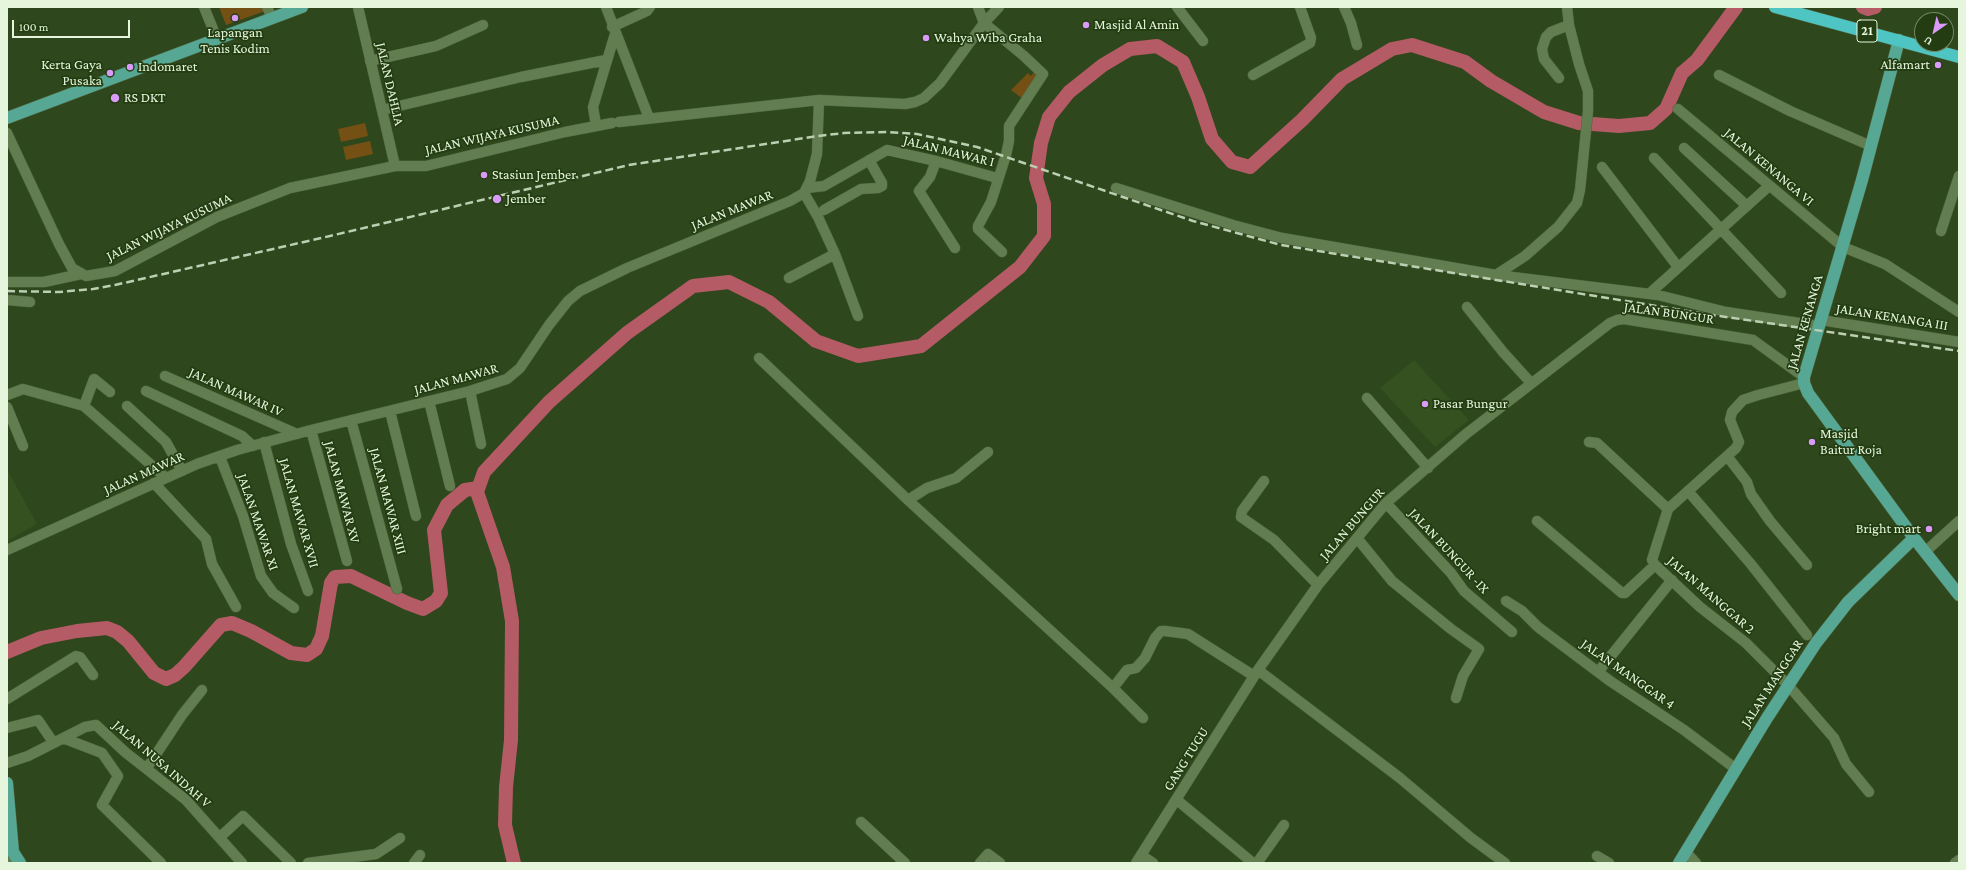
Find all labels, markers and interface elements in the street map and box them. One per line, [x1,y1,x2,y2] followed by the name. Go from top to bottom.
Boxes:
[14,12,132,38] scale bar
[1914,12,1954,52] north arrow
[230,13,240,23] marker: Lapangan Tenis Kodim
[1094,17,1179,33] place label: Masjid Al Amin
[19,20,48,34] text: 100 m
[1081,20,1091,30] marker: Masjid Al Amin
[1857,20,1877,42] road number: 21
[200,25,270,58] place label: Lapangan Tenis Kodim
[934,30,1042,46] place label: Wahya Wiba Graha
[921,33,931,43] marker: Wahya Wiba Graha
[1921,34,1934,48] text: U
[372,41,408,127] street label: JALAN DAHLIA
[41,57,102,90] place label: Kerta Gaya Pusaka
[1880,57,1930,73] place label: Alfamart
[138,59,197,75] place label: Indomaret
[1933,60,1943,70] marker: Alfamart
[125,62,135,72] marker: Indomaret
[105,68,115,78] marker: Kerta Gaya Pusaka
[124,90,166,106] place label: RS DKT
[109,92,121,104] marker: RS DKT
[423,111,561,159] street label: JALAN WIJAYA KUSUMA
[1720,124,1818,210] street label: JALAN KENANGA VI
[902,132,996,170] street label: JALAN MAWAR I
[492,167,576,183] place label: Stasiun Jember
[479,170,489,180] marker: Stasiun Jember
[689,186,775,234] street label: JALAN MAWAR
[104,189,234,265] street label: JALAN WIJAYA KUSUMA
[506,191,546,207] place label: Jember
[491,193,503,205] marker: Jember
[1783,273,1827,371] street label: JALAN KENANGA
[1623,298,1715,328] street label: JALAN BUNGUR
[1835,300,1949,334] street label: JALAN KENANGA III
[412,360,500,398] street label: JALAN MAWAR
[186,364,286,420] street label: JALAN MAWAR IV
[1433,396,1508,412] place label: Pasar Bungur
[1420,399,1430,409] marker: Pasar Bungur
[1820,426,1882,458] place label: Masjid Baitur Roja
[1807,437,1817,447] marker: Masjid Baitur Roja
[320,439,364,545] street label: JALAN MAWAR XV
[366,446,410,556] street label: JALAN MAWAR XIII
[101,448,187,498] street label: JALAN MAWAR
[275,456,323,570] street label: JALAN MAWAR XVII
[234,471,282,573] street label: JALAN MAWAR XI
[1316,484,1388,564] street label: JALAN BUNGUR
[1405,505,1493,597] street label: JALAN BUNGUR -IX
[1856,521,1921,537] place label: Bright mart
[1924,524,1934,534] marker: Bright mart
[1664,552,1758,638] street label: JALAN MANGGAR 2
[1578,635,1678,713] street label: JALAN MANGGAR 4
[1737,636,1807,730] street label: JALAN MANGGAR
[109,717,215,811] street label: JALAN NUSA INDAH V
[1160,724,1212,794] street label: GANG TUGU

